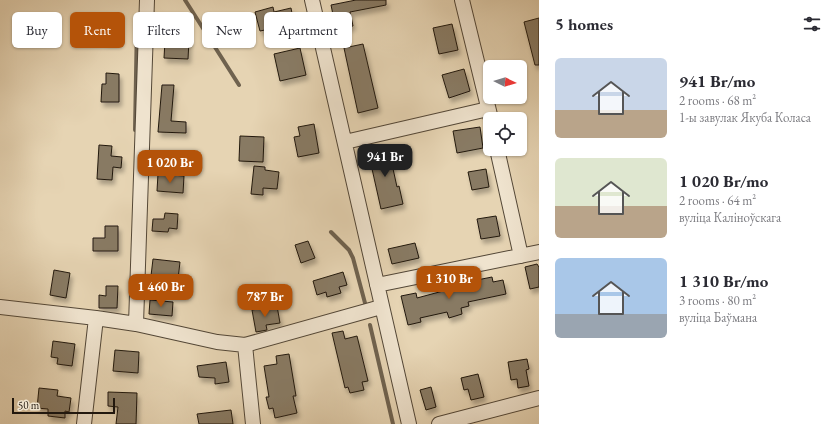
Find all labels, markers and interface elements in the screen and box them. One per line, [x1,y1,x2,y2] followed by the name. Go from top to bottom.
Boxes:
[12,12,62,48] chip: Buy
[70,12,125,48] chip: Rent
[133,12,194,48] chip: Filters
[202,12,256,48] chip: New
[264,12,352,48] chip: Apartment
[555,13,613,35] text: 5 homes
[801,13,823,35] icon: filters
[483,60,527,104] north arrow
[483,60,527,156] map controls
[679,70,755,92] text: 941 Br/mo
[587,74,635,122] icon: home
[679,92,756,109] text: 2 rooms · 68 m²
[679,109,811,126] text: 1-ы завулак Якуба Коласа
[483,112,527,156] button: locate
[352,144,418,178] pin: 941 Br
[366,148,404,165] text: 941 Br
[129,150,211,184] pin: 1 020 Br
[146,154,194,171] text: 1 020 Br
[679,170,768,192] text: 1 020 Br/mo
[587,174,635,222] icon: home
[679,192,756,209] text: 2 rooms · 64 m²
[679,209,781,226] text: вуліца Каліноўскага
[408,266,490,300] pin: 1 310 Br
[425,270,473,287] text: 1 310 Br
[679,270,768,292] text: 1 310 Br/mo
[120,274,202,308] pin: 1 460 Br
[587,274,635,322] icon: home
[137,278,185,295] text: 1 460 Br
[232,284,298,318] pin: 787 Br
[246,288,284,305] text: 787 Br
[679,292,756,309] text: 3 rooms · 80 m²
[679,309,757,326] text: вуліца Баўмана
[12,396,115,415] scale bar
[18,398,39,412] text: 50 m

